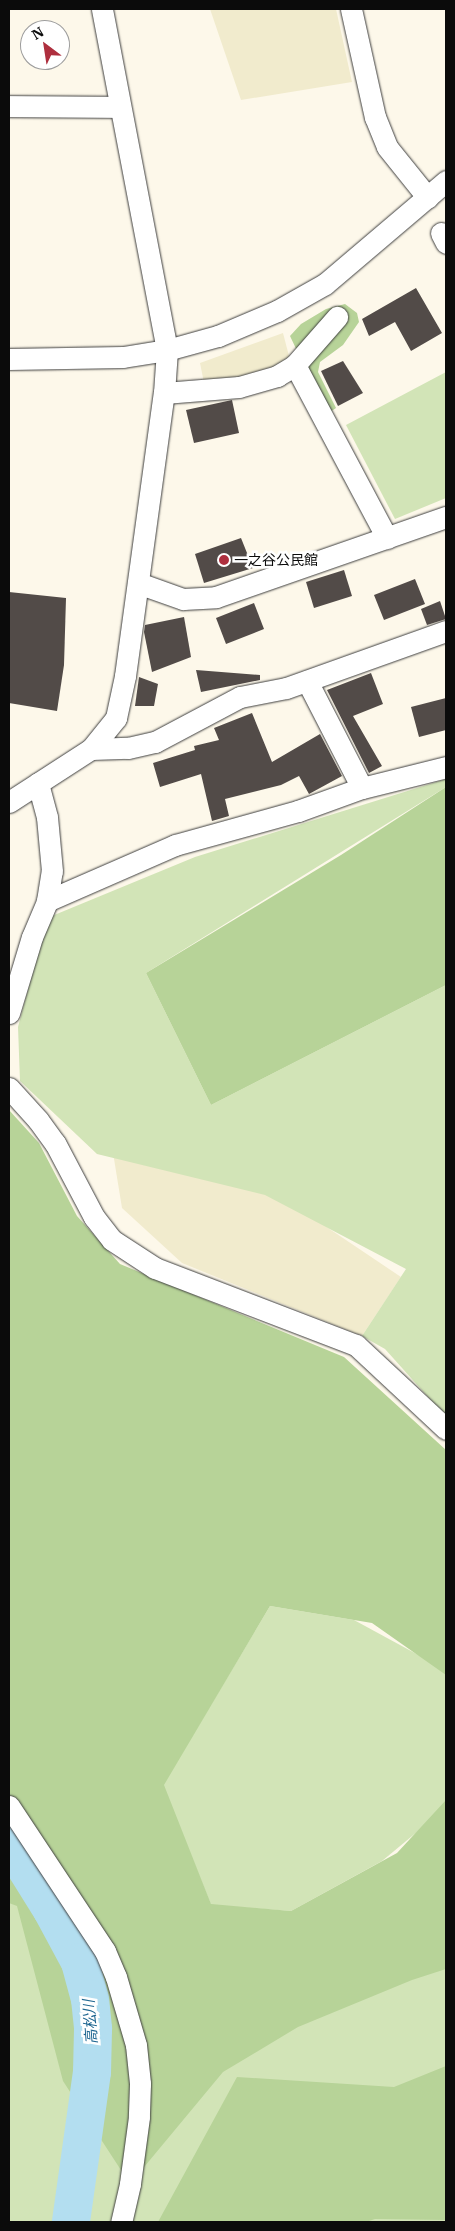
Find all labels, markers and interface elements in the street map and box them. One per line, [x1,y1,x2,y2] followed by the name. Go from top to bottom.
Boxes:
[20,20,70,70] north arrow
[28,22,47,44] text: N
[234,552,318,568] place label: 一之谷公民館
[218,554,230,566] marker: 一之谷公民館
[79,1999,101,2045] water label: 高松川

